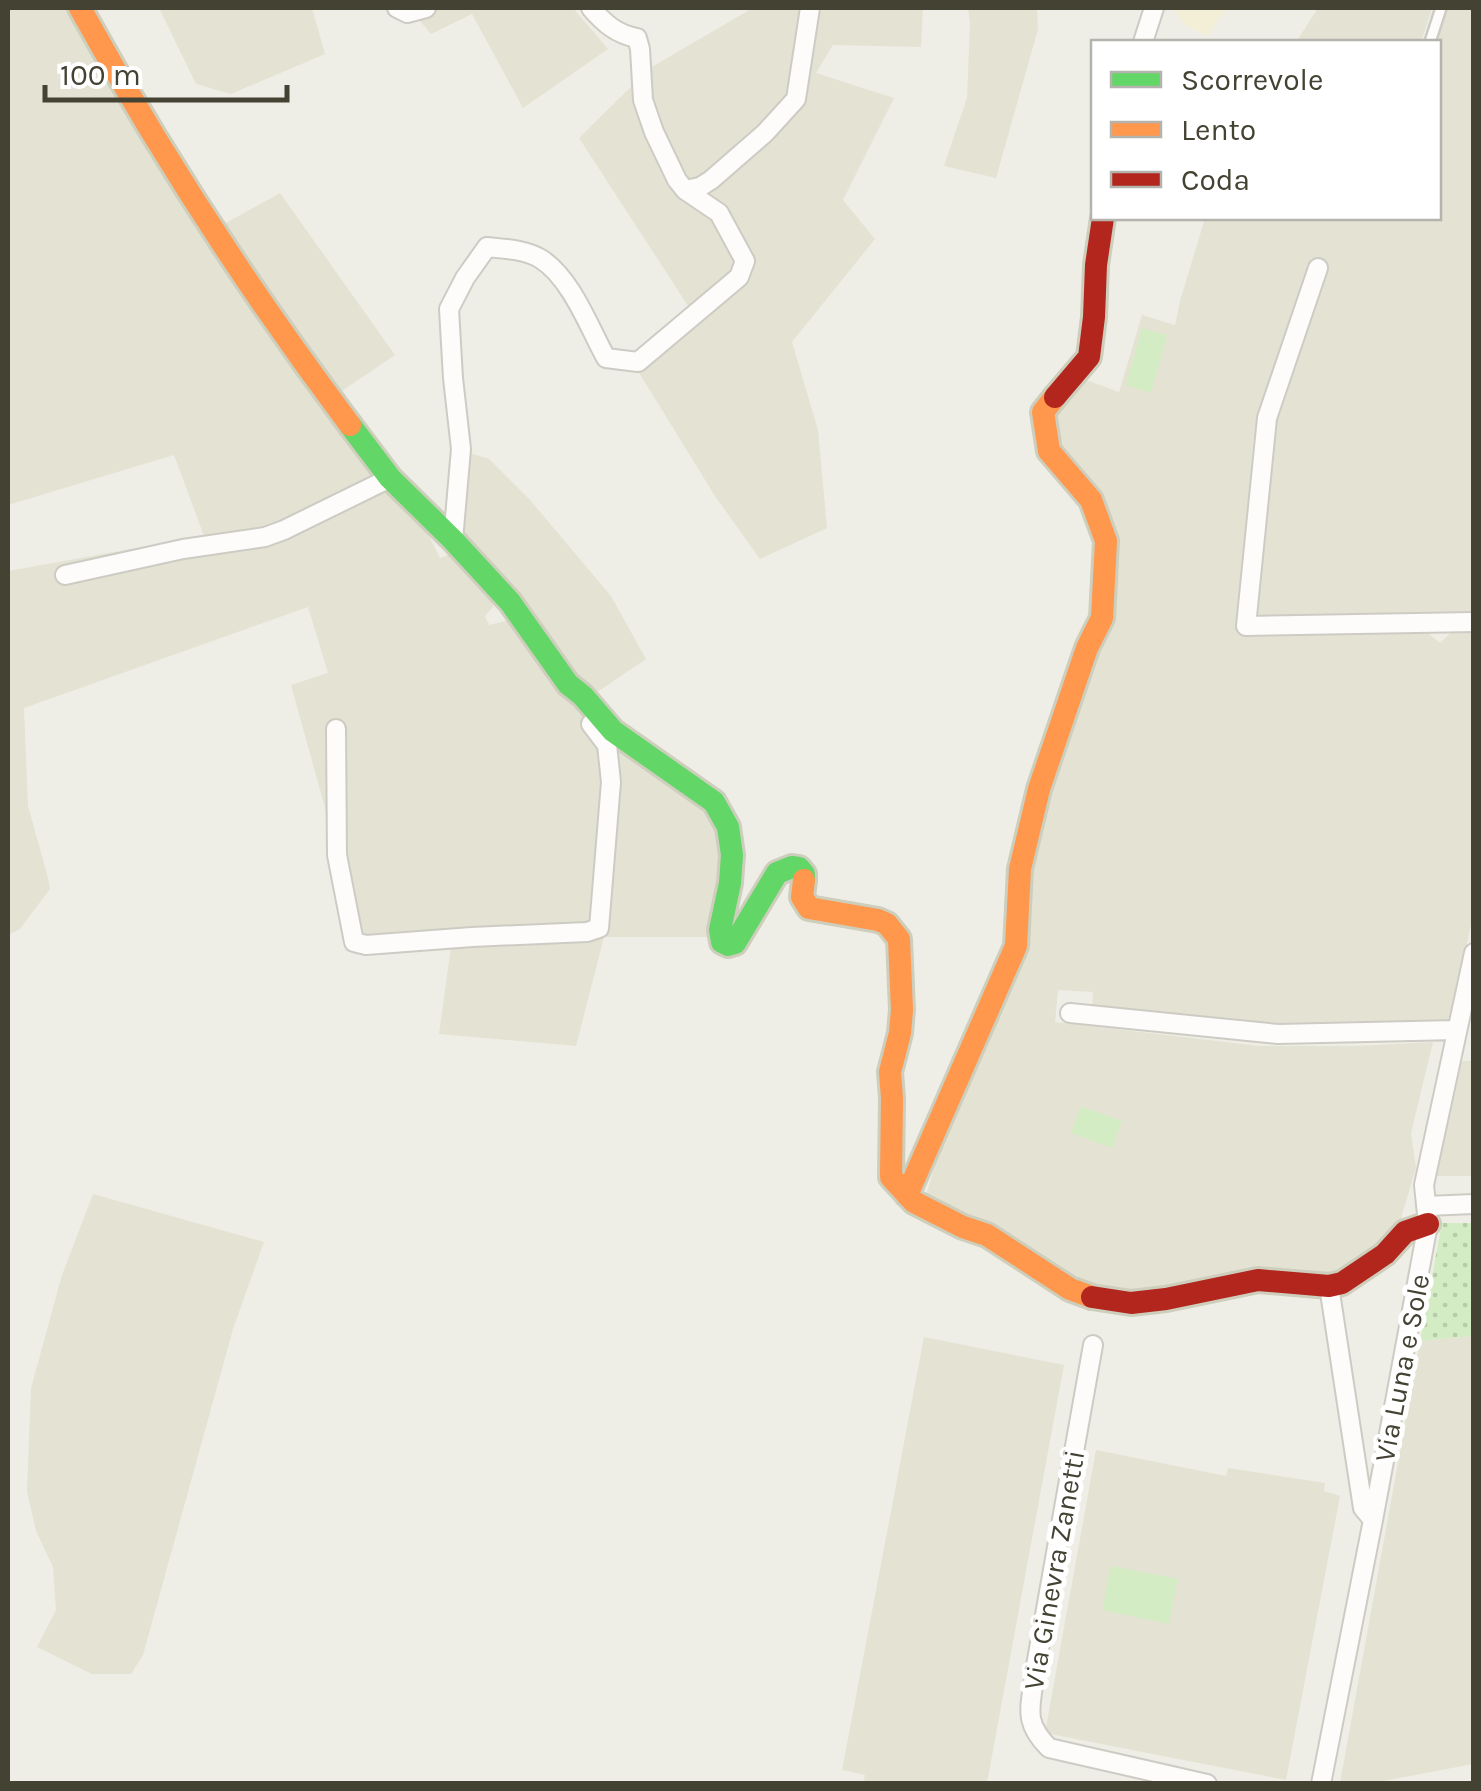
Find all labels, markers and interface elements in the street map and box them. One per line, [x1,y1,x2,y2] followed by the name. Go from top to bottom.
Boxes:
[45,40,288,102] scale bar
[1091,40,1441,220] legend
[60,57,141,93] text: 100 m
[1181,62,1323,98] text: Scorrevole
[1181,112,1256,148] text: Lento
[1181,162,1250,198] text: Coda
[1368,1271,1436,1465] street label: Via Luna e Sole
[1017,1448,1091,1692] street label: Via Ginevra Zanetti

